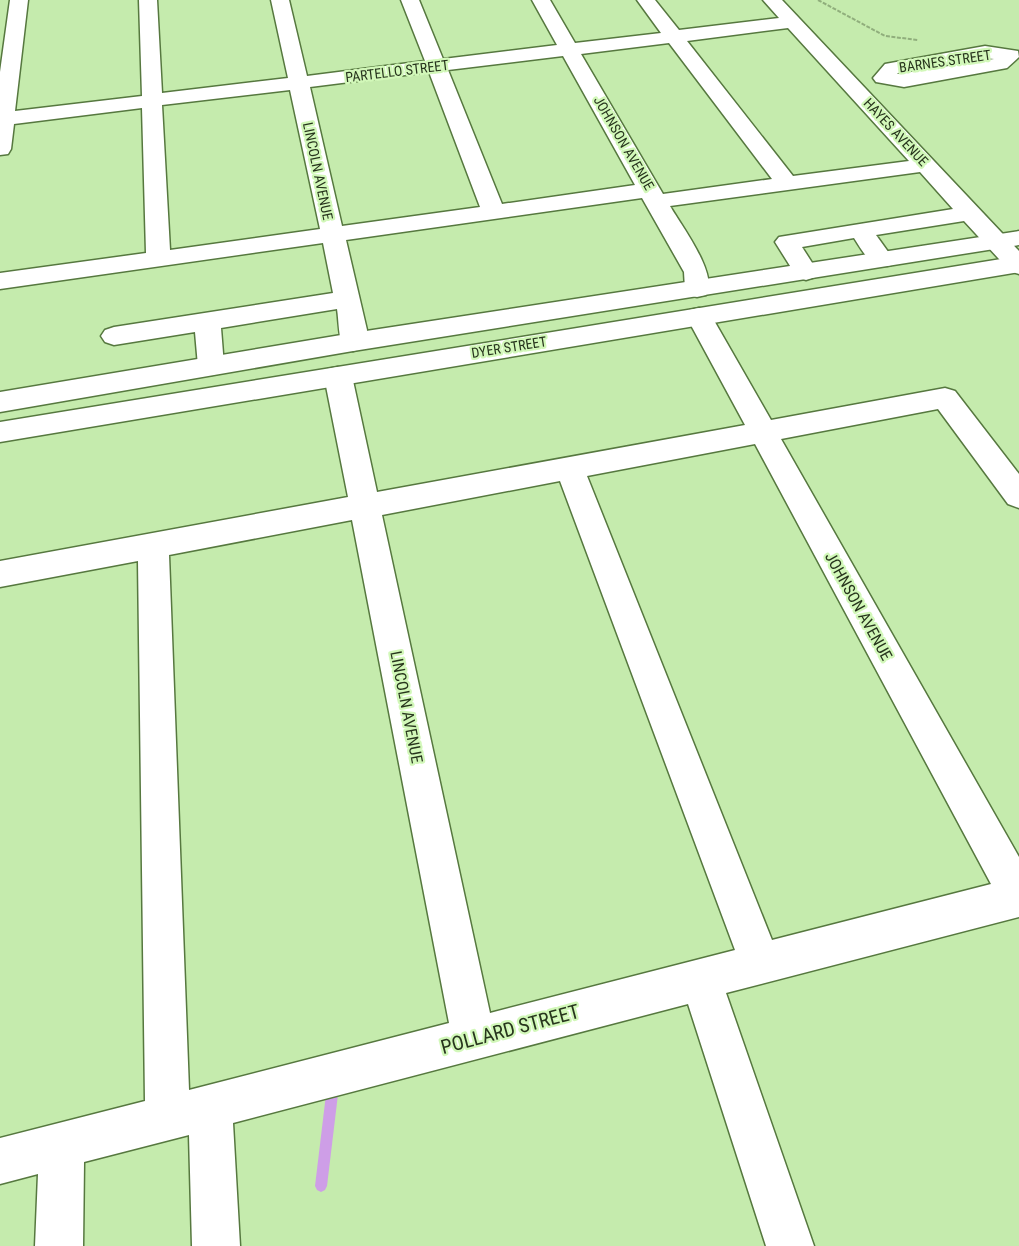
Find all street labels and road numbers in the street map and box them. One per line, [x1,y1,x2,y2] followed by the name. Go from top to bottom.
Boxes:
[898,47,992,75] street label: BARNES STREET
[344,57,450,85] street label: PARTELLO STREET
[591,93,657,193] street label: JOHNSON AVENUE
[861,95,931,169] street label: HAYES AVENUE
[300,121,336,221] street label: LINCOLN AVENUE
[470,333,548,361] street label: DYER STREET
[821,549,896,664] street label: JOHNSON AVENUE
[386,649,427,765] street label: LINCOLN AVENUE
[438,999,582,1059] street label: POLLARD STREET

